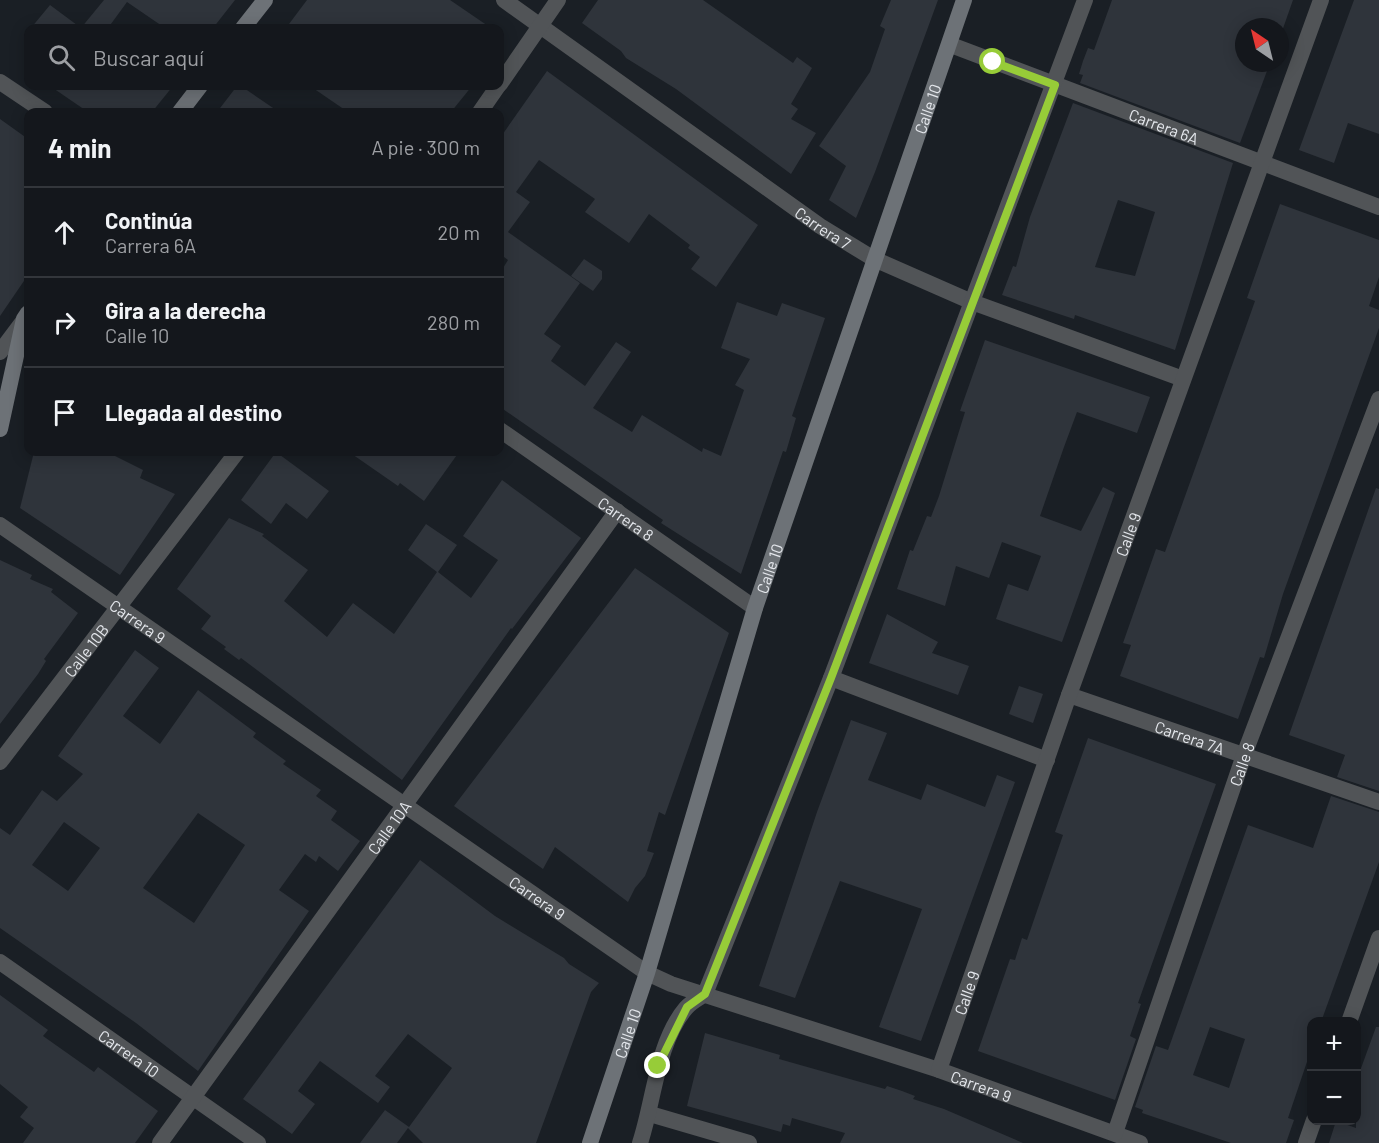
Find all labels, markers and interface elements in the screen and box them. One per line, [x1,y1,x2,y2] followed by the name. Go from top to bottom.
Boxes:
[1235,18,1289,72] north arrow
[24,24,504,90] search box
[45,41,78,74] icon: search
[93,44,204,70] text: Buscar aquí
[979,48,1005,74] route start
[909,81,944,136] street label: Calle 10
[1127,104,1202,148] street label: Carrera 6A
[48,132,112,163] text: 4 min
[371,135,480,159] text: A pie · 300 m
[792,202,855,252] street label: Carrera 7
[105,207,192,233] text: Continúa
[48,216,81,249] icon: ahead
[437,220,480,244] text: 20 m
[105,233,196,257] text: Carrera 6A
[105,297,266,323] text: Gira a la derecha
[48,306,81,339] icon: right
[427,310,480,334] text: 280 m
[105,323,169,347] text: Calle 10
[48,396,81,429] icon: arrive
[105,399,282,425] text: Llegada al destino
[595,492,658,544] street label: Carrera 8
[1111,510,1144,559] street label: Calle 9
[751,541,786,596] street label: Calle 10
[107,595,170,647] street label: Carrera 9
[59,620,112,680] street label: Calle 10B
[1153,716,1228,758] street label: Carrera 7A
[1225,739,1258,788] street label: Calle 8
[363,796,414,857] street label: Calle 10A
[506,871,569,923] street label: Carrera 9
[949,968,982,1017] street label: Calle 9
[610,1006,644,1060] street label: Calle 10
[1307,1017,1361,1125] map controls
[1307,1017,1361,1071] button: +
[95,1025,163,1081] street label: Carrera 10
[644,1052,670,1078] route end
[948,1066,1015,1105] street label: Carrera 9
[1307,1071,1361,1125] button: −

